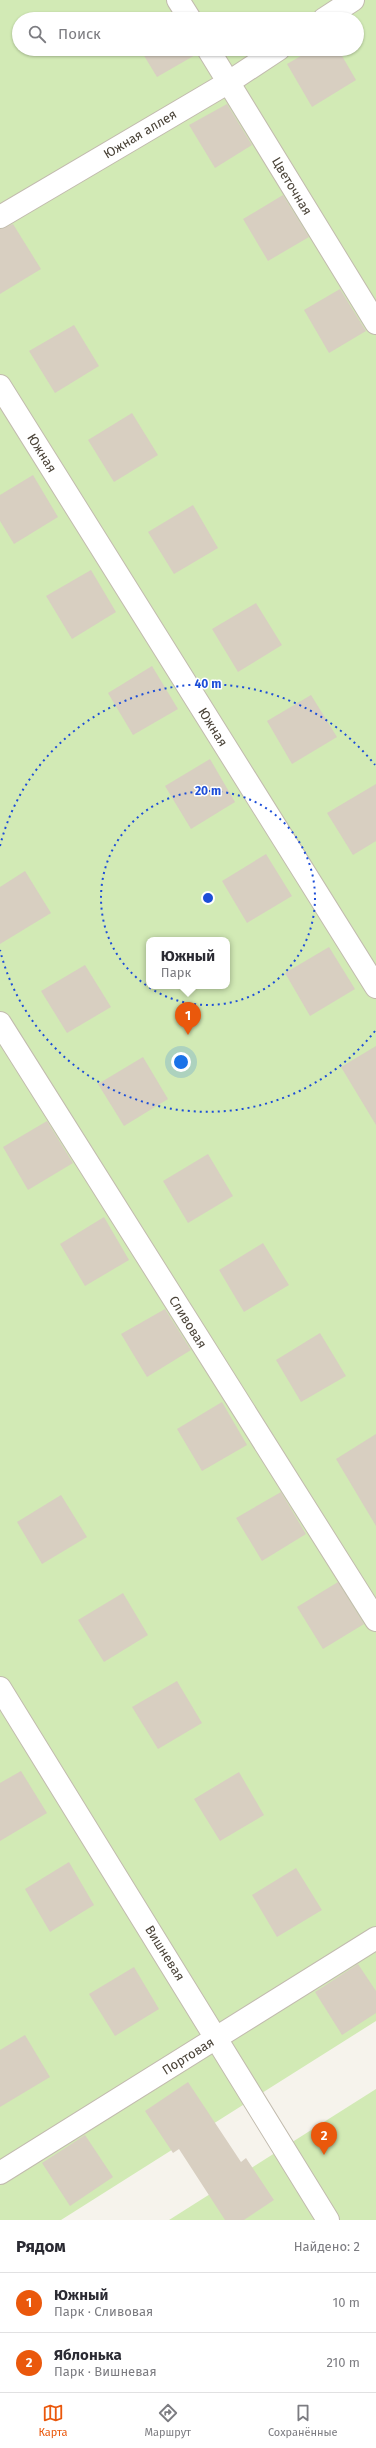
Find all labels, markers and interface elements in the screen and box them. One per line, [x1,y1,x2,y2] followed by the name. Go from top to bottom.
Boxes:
[12,12,364,56] search box
[26,23,48,45] icon: search
[58,25,101,43] text: Поиск
[101,106,179,162] street label: Южная аллея
[269,154,315,218] street label: Цветочная
[24,431,60,475] street label: Южная
[195,677,221,691] text: 40 m
[195,705,231,749] street label: Южная
[195,784,221,798] text: 20 m
[201,891,215,905] centre of rings
[146,937,230,989] popup
[161,947,215,965] text: Южный
[161,965,191,980] text: Парк
[175,1002,201,1035] pin: 1
[171,1052,191,1072] your location
[166,1293,210,1351] street label: Сливовая
[142,1923,188,1983] street label: Вишневая
[159,2034,217,2078] street label: Портовая
[311,2122,337,2155] pin: 2
[16,2236,66,2257] text: Рядом
[294,2239,360,2254] text: Найдено: 2
[54,2286,108,2304] text: Южный
[26,2295,32,2310] text: 1
[333,2295,360,2310] text: 10 m
[54,2304,153,2319] text: Парк · Сливовая
[54,2346,122,2364] text: Яблонька
[26,2355,32,2370] text: 2
[326,2355,360,2370] text: 210 m
[54,2364,157,2379] text: Парк · Вишневая
[38,2402,68,2439] tab: Карта
[144,2402,191,2439] tab: Маршрут
[268,2402,338,2439] tab: Сохранённые

